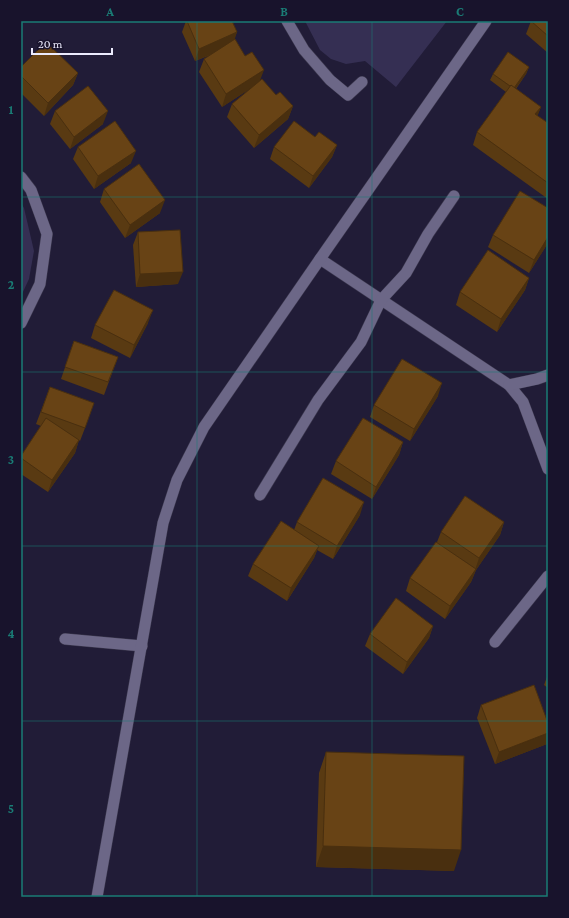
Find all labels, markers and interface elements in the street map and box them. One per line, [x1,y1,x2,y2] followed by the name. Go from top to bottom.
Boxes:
[105,4,114,19] text: A
[280,4,288,19] text: B
[456,4,464,19] text: C
[32,30,112,56] scale bar
[38,37,63,51] text: 20 m
[9,102,14,117] text: 1
[8,277,15,292] text: 2
[8,452,14,467] text: 3
[7,626,15,641] text: 4
[8,801,14,816] text: 5

